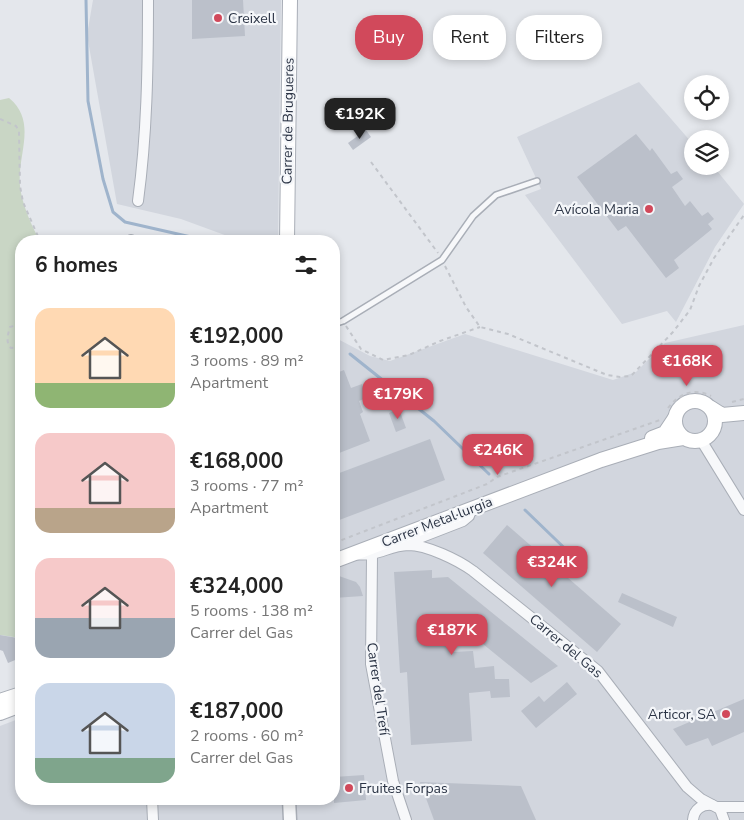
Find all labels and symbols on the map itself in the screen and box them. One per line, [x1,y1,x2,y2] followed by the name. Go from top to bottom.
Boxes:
[228,9,277,28] place label: Creixell
[212,12,224,24] marker: Creixell
[277,57,299,185] street label: Carrer de Brugueres
[325,98,395,140] pin: €192K
[554,200,639,219] place label: Avícola Maria
[643,203,655,215] marker: Avícola Maria
[652,344,722,387] pin: €168K
[363,378,433,420] pin: €179K
[463,434,533,476] pin: €246K
[379,492,495,552] street label: Carrer Metal·lurgia
[517,546,587,588] pin: €324K
[525,610,607,682] street label: Carrer del Gas
[417,614,487,656] pin: €187K
[362,641,394,737] street label: Carrer del Trefí
[648,705,716,724] place label: Articor, SA
[720,708,732,720] marker: Articor, SA
[359,779,448,798] place label: Fruites Forpas
[343,782,355,794] marker: Fruites Forpas

